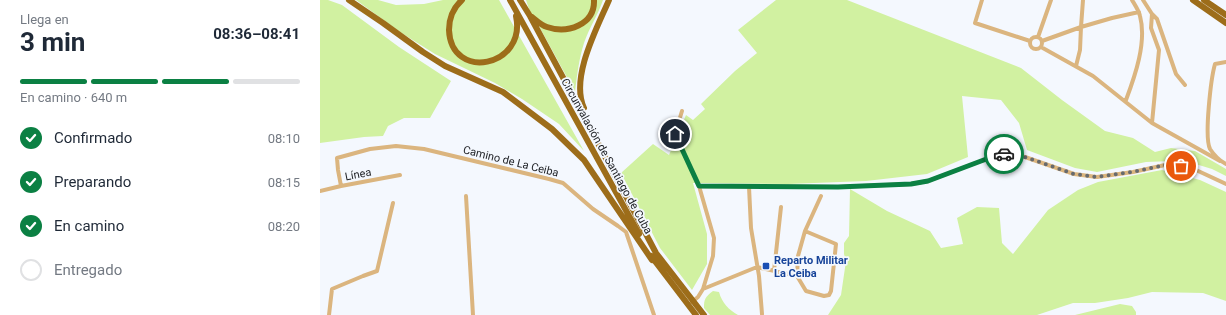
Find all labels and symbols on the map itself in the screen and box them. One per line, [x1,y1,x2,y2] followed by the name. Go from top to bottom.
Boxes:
[558,76,655,236] street label: Circunvalación de Santiago de Cuba
[658,117,692,151] pin
[984,134,1024,174] courier
[462,143,560,180] street label: Camino de La Ceiba
[1164,149,1198,183] pin
[344,166,372,183] street label: Línea
[774,254,848,280] place label: Reparto Militar La Ceiba
[761,261,771,271] marker: Reparto Militar La Ceiba

